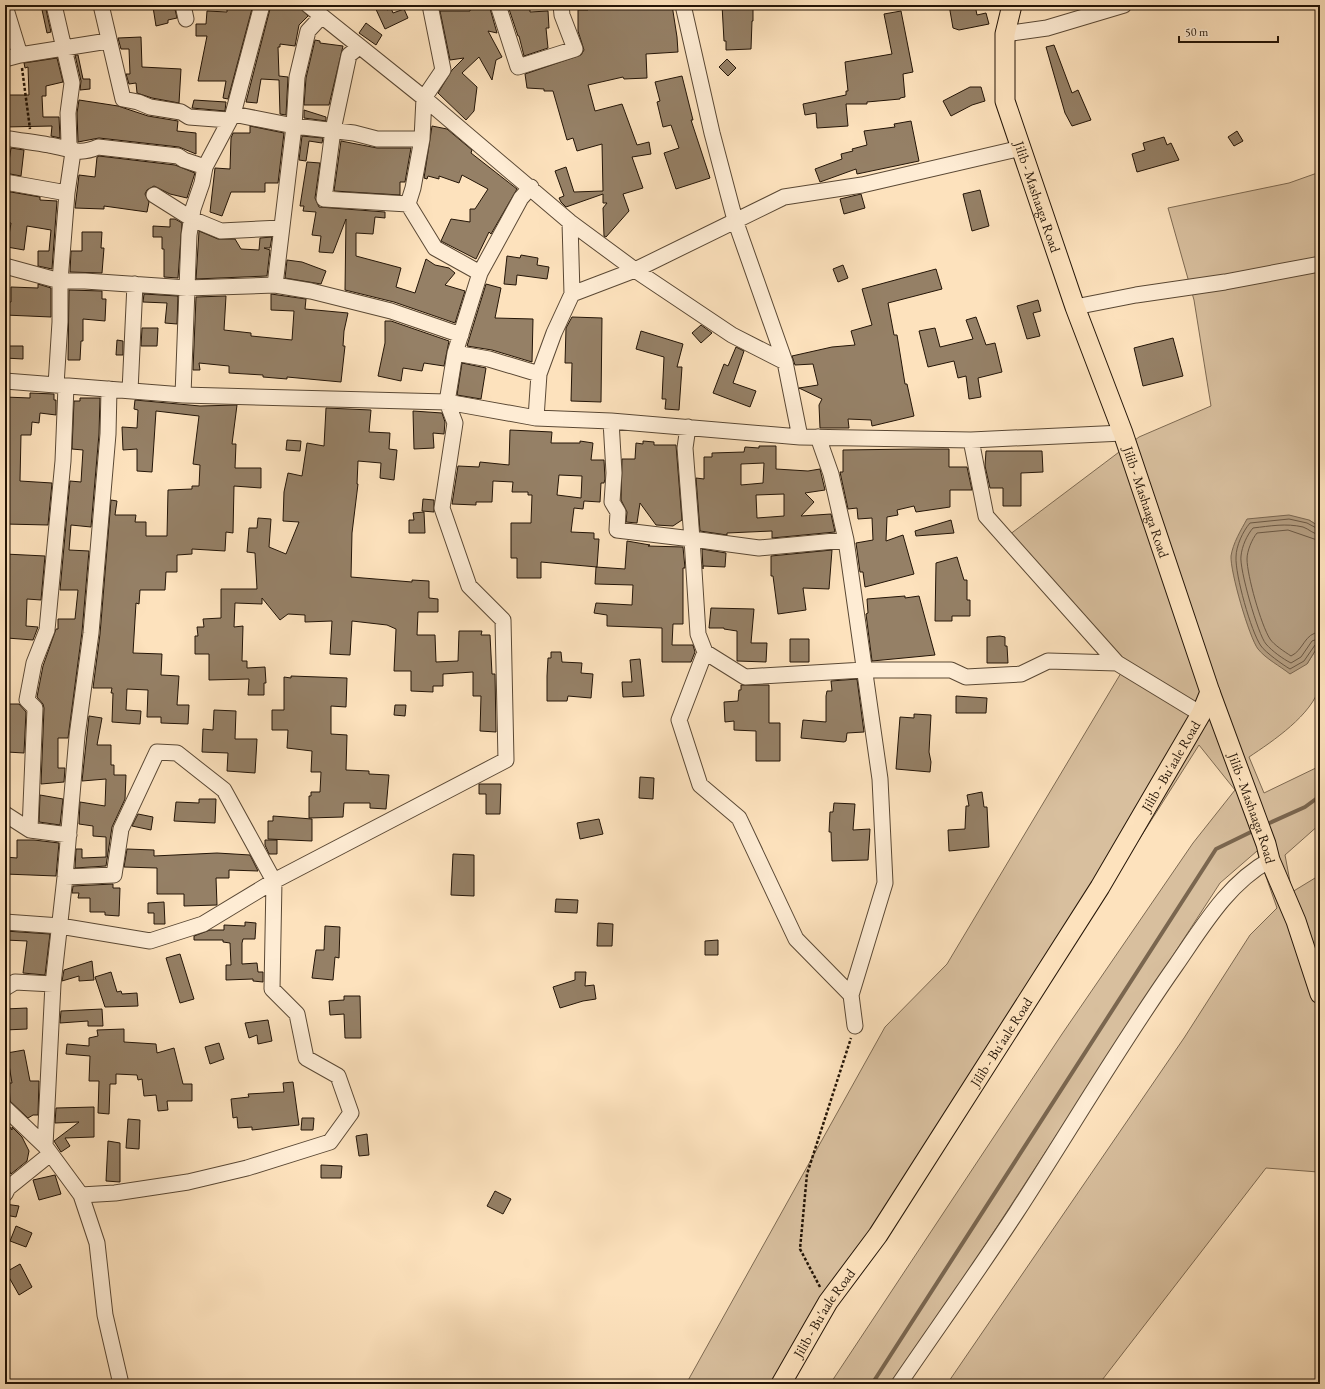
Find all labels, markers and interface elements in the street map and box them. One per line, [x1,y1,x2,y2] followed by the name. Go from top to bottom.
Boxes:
[1179,18,1278,44] scale bar
[1185,24,1209,40] text: 50 m
[1010,138,1065,256] street label: Jilib - Mashaaga Road
[1119,443,1174,561] street label: Jilib - Mashaaga Road
[1137,717,1205,816] street label: Jilib - Bu'aale Road
[1224,749,1280,866] street label: Jilib - Mashaaga Road
[965,993,1037,1091] street label: Jilib - Bu'aale Road
[789,1264,859,1362] street label: Jilib - Bu'aale Road

